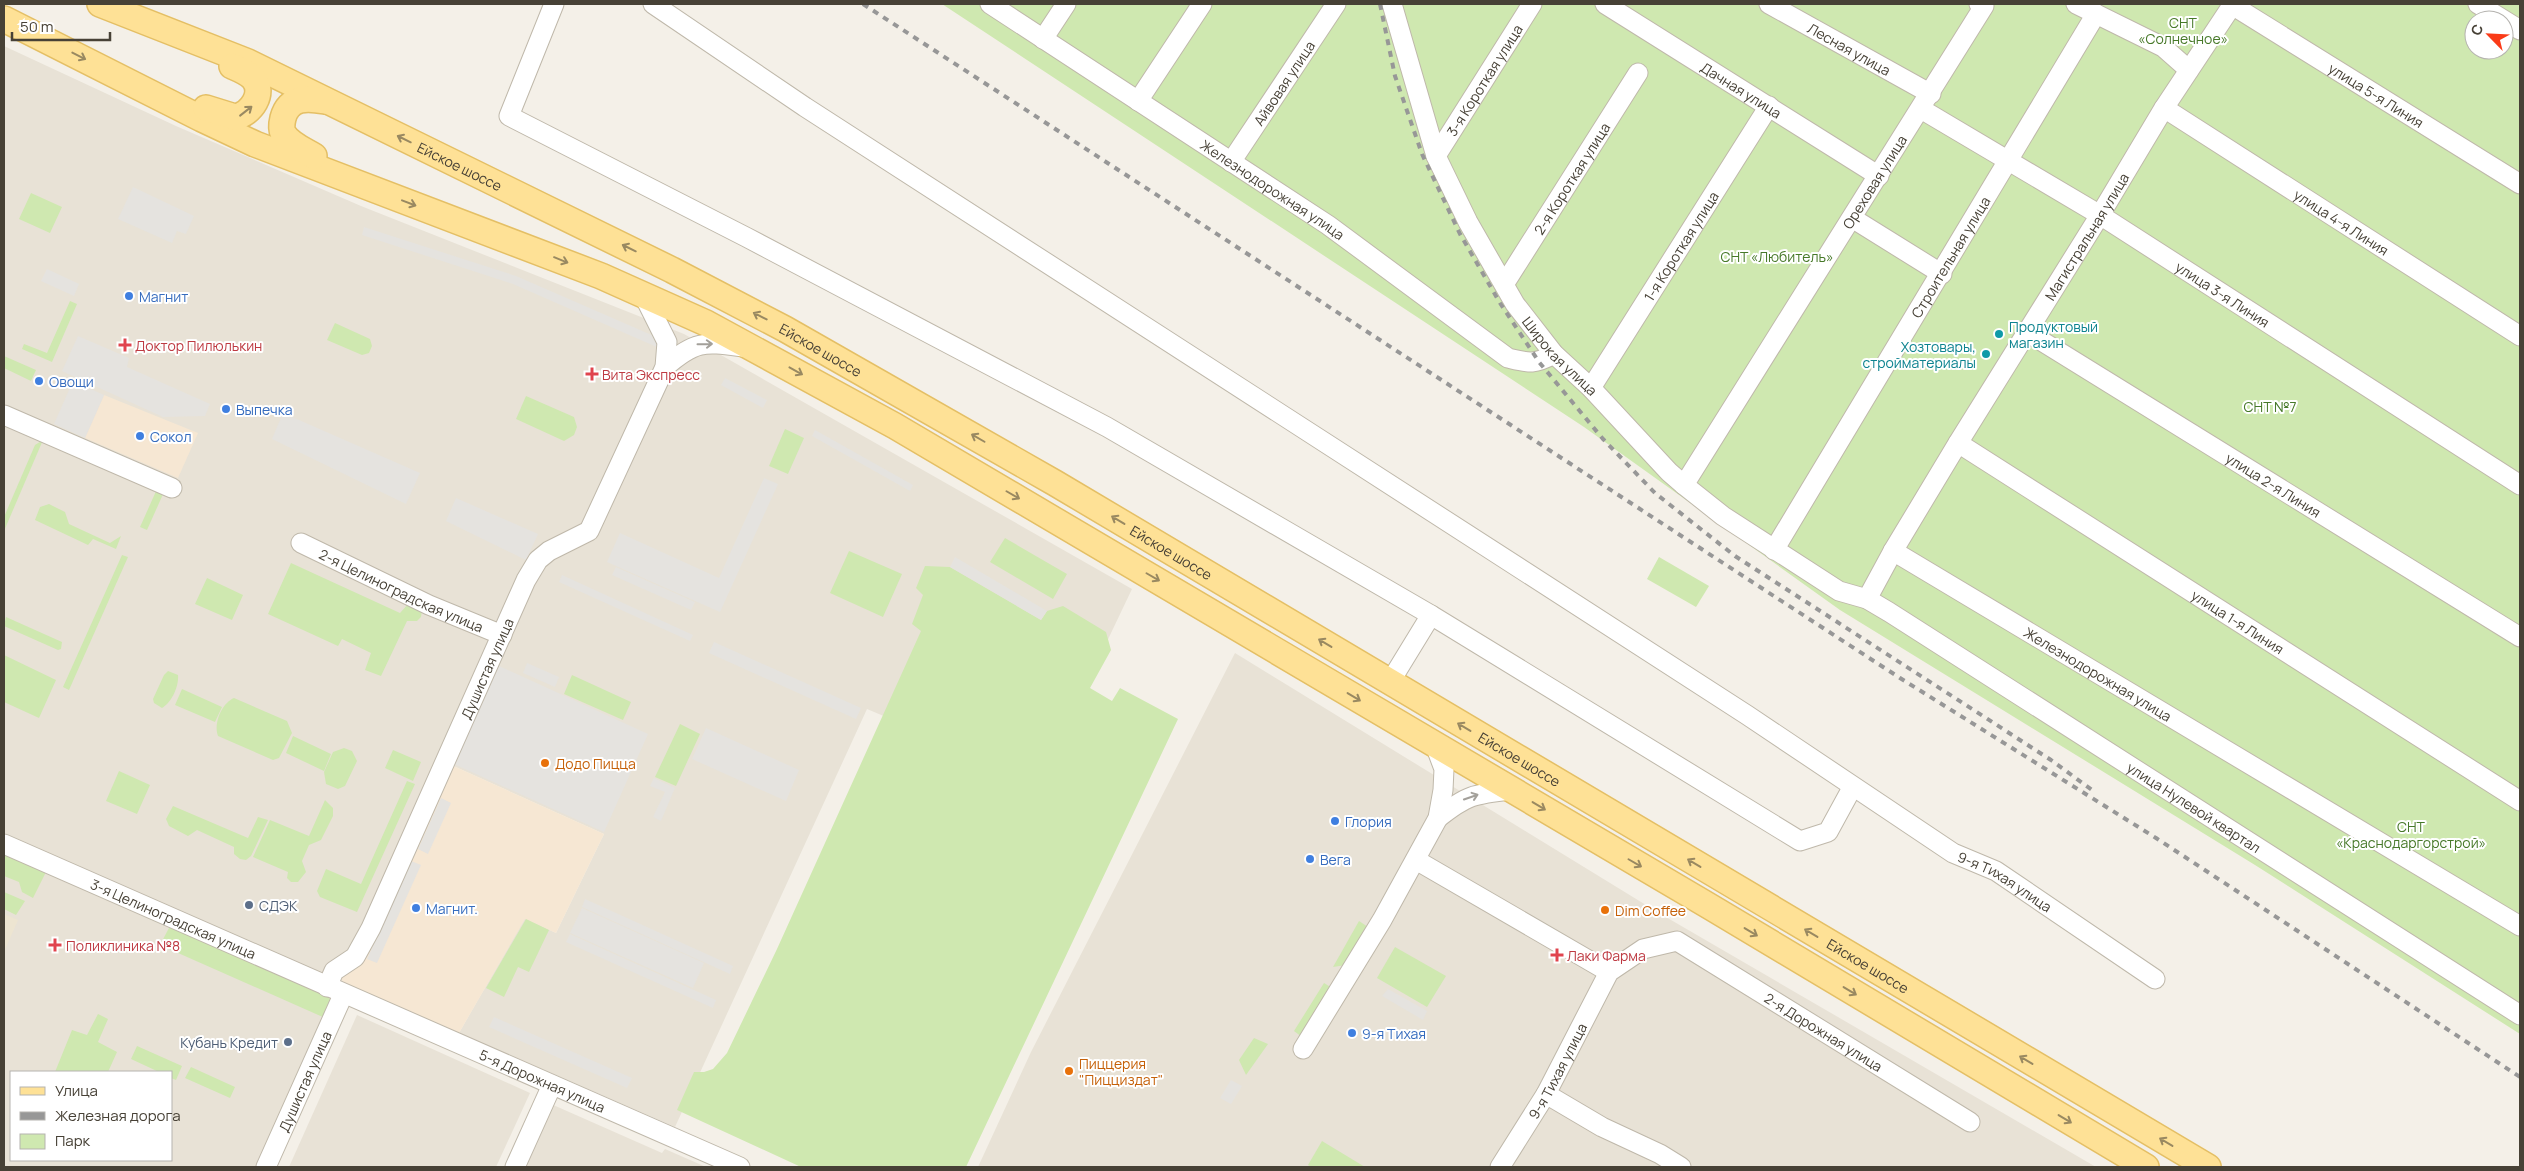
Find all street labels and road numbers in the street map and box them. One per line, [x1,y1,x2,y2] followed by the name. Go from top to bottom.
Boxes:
[1805,18,1894,79] street label: Лесная улица
[1442,20,1526,139] street label: 3-я Короткая улица
[1249,37,1319,129] street label: Айвовая улица
[1697,57,1785,122] street label: Дачная улица
[2325,58,2428,131] street label: улица 5-я Линия
[1529,119,1614,238] street label: 2-я Короткая улица
[1838,131,1911,232] street label: Ореховая улица
[1197,135,1349,244] street label: Железнодорожная улица
[414,137,505,195] street label: Ейское шоссе
[2040,169,2133,304] street label: Магистральная улица
[2291,184,2393,259] street label: улица 4-я Линия
[1639,187,1722,304] street label: 1-я Короткая улица
[1906,193,1994,321] street label: Строительная улица
[2172,257,2273,331] street label: улица 3-я Линия
[1518,312,1602,399] street label: Широкая улица
[776,318,866,381] street label: Ейское шоссе
[2222,448,2325,521] street label: улица 2-я Линия
[1127,520,1216,584] street label: Ейское шоссе
[316,544,486,636] street label: 2-я Целиноградская улица
[2188,585,2288,658] street label: улица 1-я Линия
[456,615,517,722] street label: Душистая улица
[2021,622,2176,725] street label: Железнодорожная улица
[1475,727,1564,790] street label: Ейское шоссе
[2124,757,2265,857] street label: улица Нулевой квартал
[1955,847,2056,916] street label: 9-я Тихая улица
[88,874,259,963] street label: 3-я Целиноградская улица
[1824,934,1913,997] street label: Ейское шоссе
[1761,988,1886,1075] street label: 2-я Дорожная улица
[1523,1019,1591,1122] street label: 9-я Тихая улица
[274,1028,335,1135] street label: Душистая улица
[477,1044,608,1116] street label: 5-я Дорожная улица

